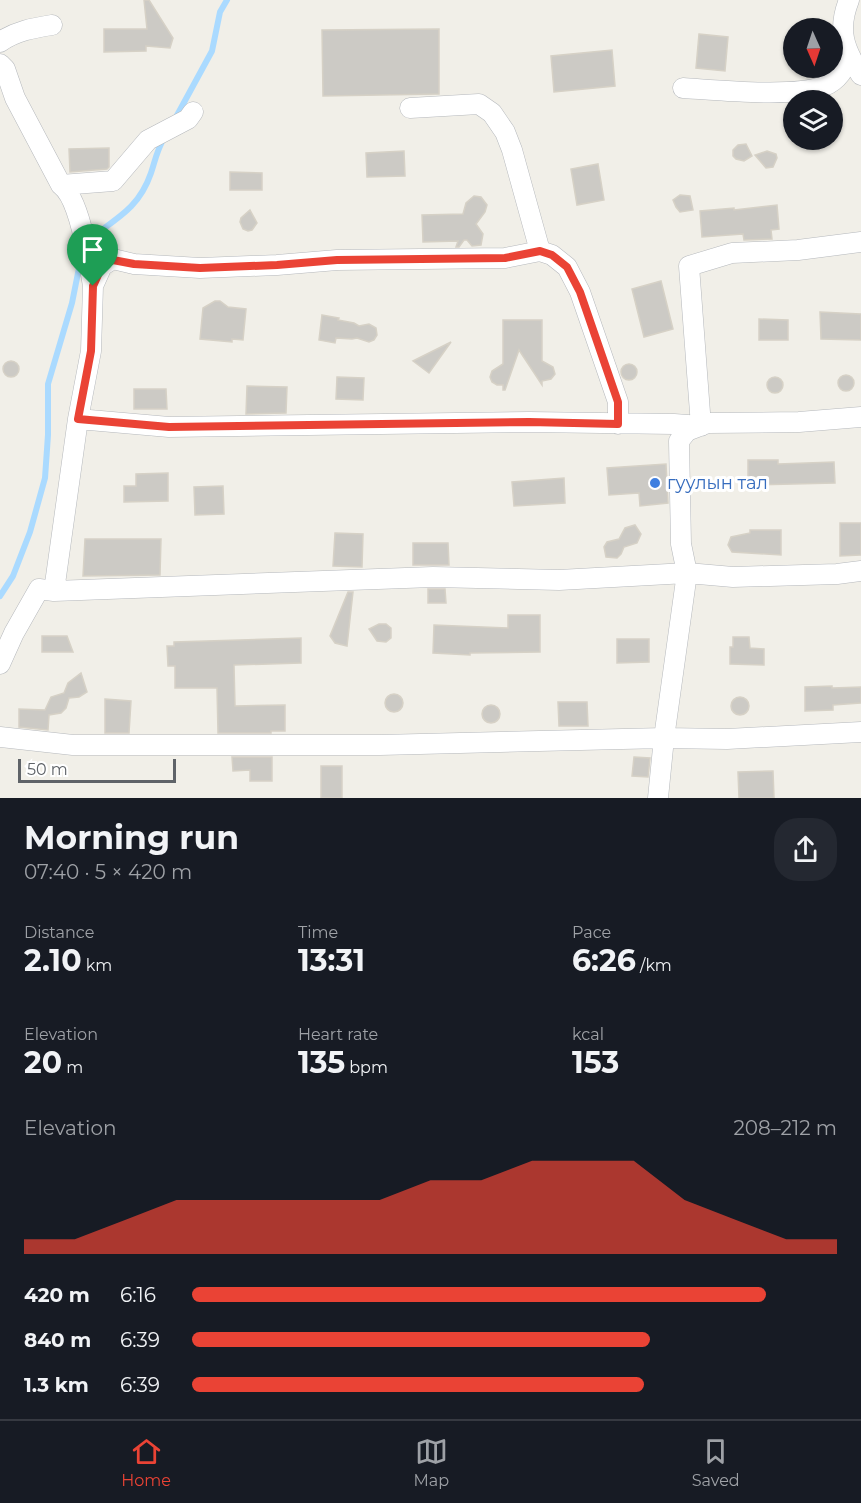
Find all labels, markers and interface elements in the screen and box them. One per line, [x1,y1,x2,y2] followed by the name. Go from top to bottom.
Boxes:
[783,18,843,78] north arrow
[783,18,843,150] map controls
[783,90,843,150] button: layers
[67,224,118,286] pin
[76,233,109,266] icon: arrive
[667,472,768,494] place label: гуулын тал
[648,476,662,490] marker: гуулын тал
[18,756,176,784] scale bar
[27,760,68,779] text: 50 m
[24,817,239,857] text: Morning run
[774,818,837,881] button: share
[24,860,192,884] text: 07:40 · 5 × 420 m
[24,923,94,942] text: Distance
[298,923,338,942] text: Time
[572,923,611,942] text: Pace
[24,942,82,979] text: 2.10
[298,942,365,979] text: 13:31
[572,942,636,979] text: 6:26
[82,956,112,975] text: km
[636,956,672,975] text: /km
[24,1025,98,1044] text: Elevation
[298,1025,378,1044] text: Heart rate
[572,1025,604,1044] text: kcal
[24,1044,62,1081] text: 20
[298,1044,345,1081] text: 135
[572,1044,619,1081] text: 153
[62,1058,83,1077] text: m
[345,1058,388,1077] text: bpm
[24,1116,116,1140] text: Elevation
[734,1116,837,1140] text: 208–212 m
[24,1283,90,1307] text: 420 m
[120,1283,156,1307] text: 6:16
[24,1328,91,1352] text: 840 m
[120,1328,160,1352] text: 6:39
[24,1373,89,1397] text: 1.3 km
[120,1373,160,1397] text: 6:39
[121,1435,171,1490] tab: Home
[414,1435,449,1490] tab: Map
[692,1435,740,1490] tab: Saved

